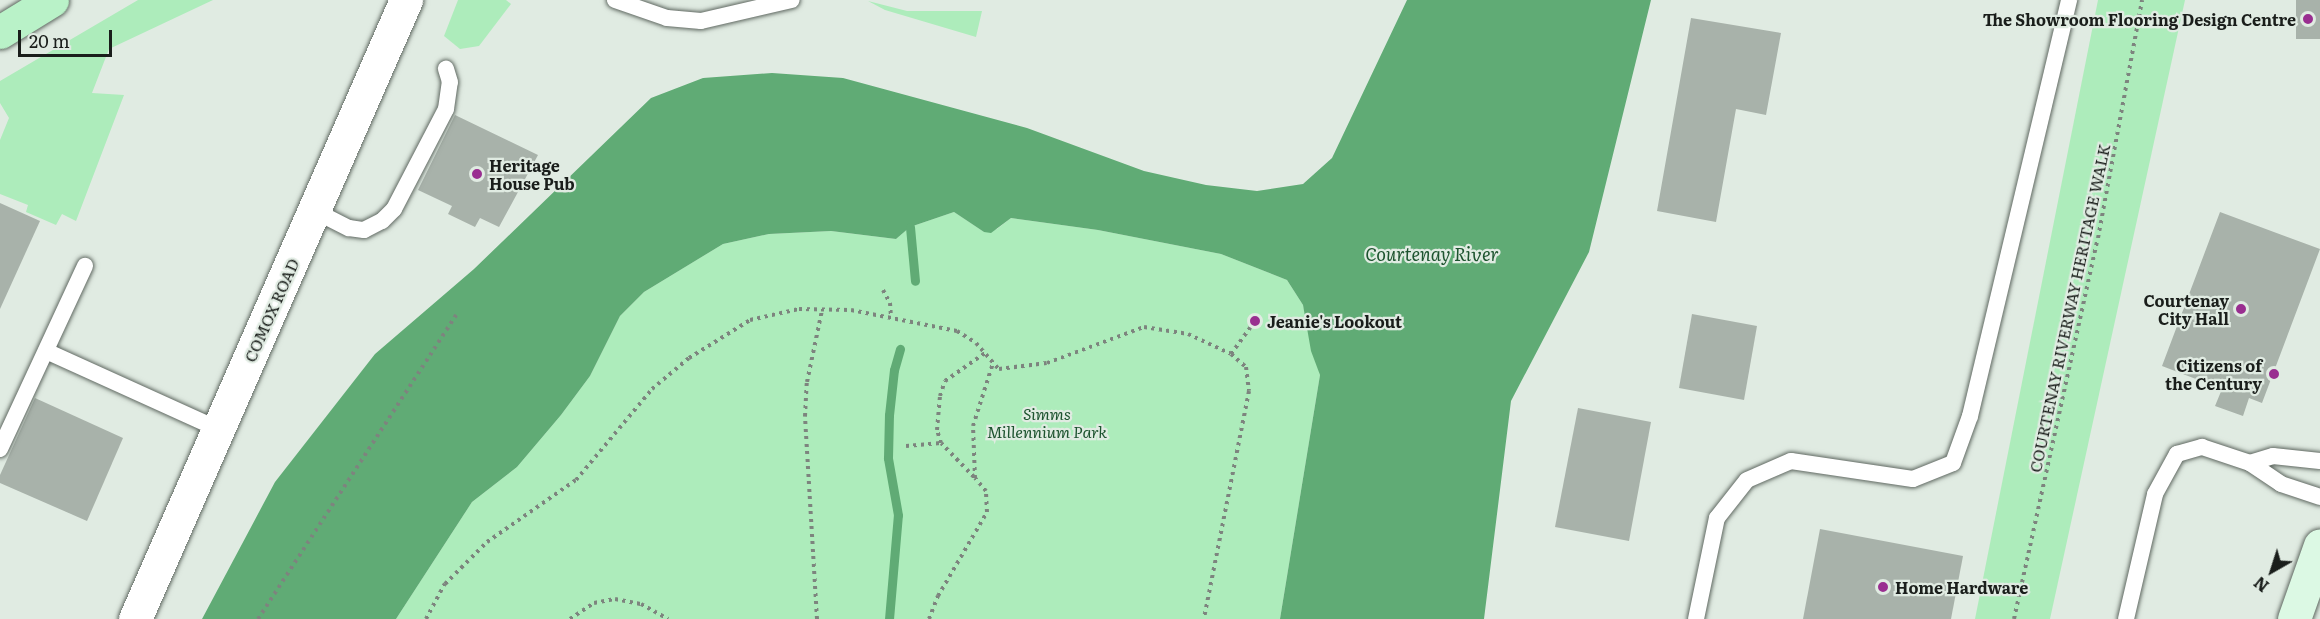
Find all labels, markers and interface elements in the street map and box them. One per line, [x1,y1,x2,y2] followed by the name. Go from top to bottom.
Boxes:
[1983,9,2296,29] place label: The Showroom Flooring Design Centre
[2301,12,2315,26] marker: The Showroom Flooring Design Centre
[21,18,116,56] scale bar
[29,27,70,54] text: 20 m
[2025,142,2113,474] street label: COURTENAY RIVERWAY HERITAGE WALK
[489,155,575,193] place label: Heritage House Pub
[470,167,484,181] marker: Heritage House Pub
[1365,243,1499,265] water label: Courtenay River
[240,255,302,365] street label: COMOX ROAD
[2143,290,2229,328] place label: Courtenay City Hall
[2234,302,2248,316] marker: Courtenay City Hall
[1267,311,1402,331] place label: Jeanie's Lookout
[1248,314,1262,328] marker: Jeanie's Lookout
[2165,355,2262,393] place label: Citizens of the Century
[2267,367,2281,381] marker: Citizens of the Century
[987,403,1107,441] park label: Simms Millennium Park
[2242,541,2302,601] north arrow
[2248,571,2273,599] text: N
[1895,577,2028,597] place label: Home Hardware
[1876,580,1890,594] marker: Home Hardware

